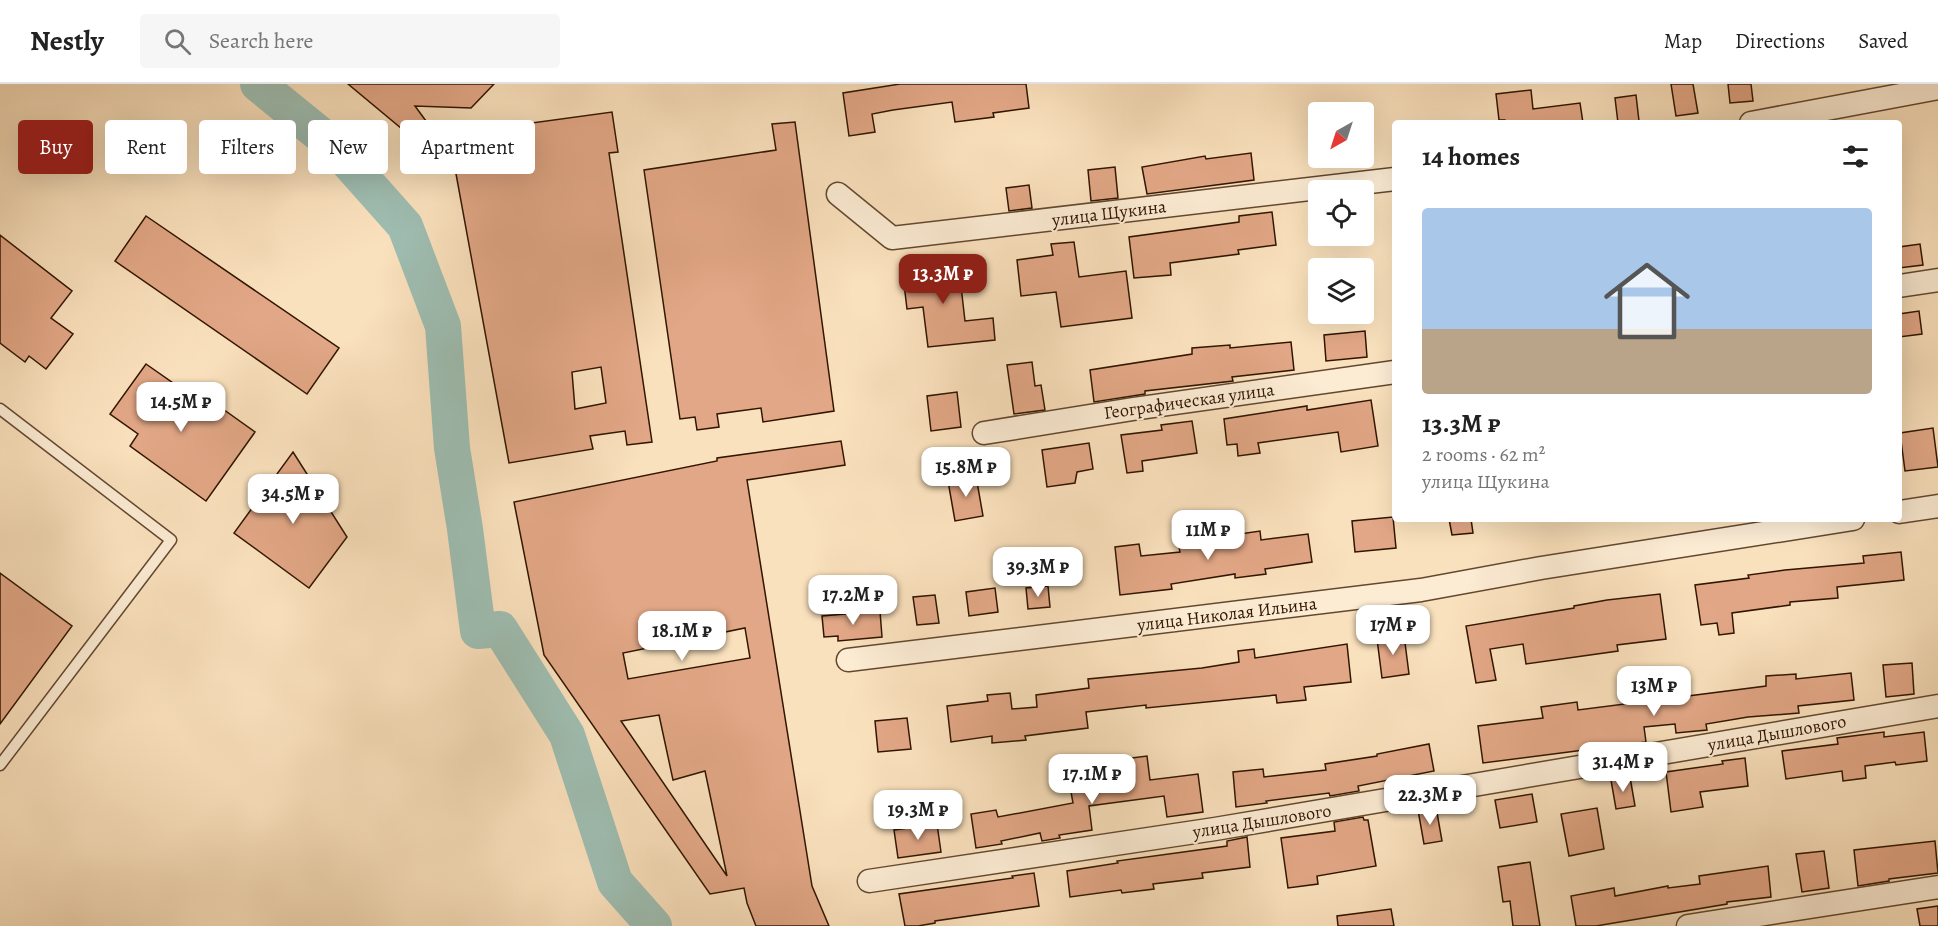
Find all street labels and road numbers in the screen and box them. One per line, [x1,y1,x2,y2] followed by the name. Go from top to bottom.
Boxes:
[1049,194,1168,232] street label: улица Щукина
[1102,377,1276,425] street label: Географическая улица
[1135,591,1319,637] street label: улица Николая Ильина
[1705,709,1848,757] street label: улица Дышлового
[1190,798,1333,844] street label: улица Дышлового

